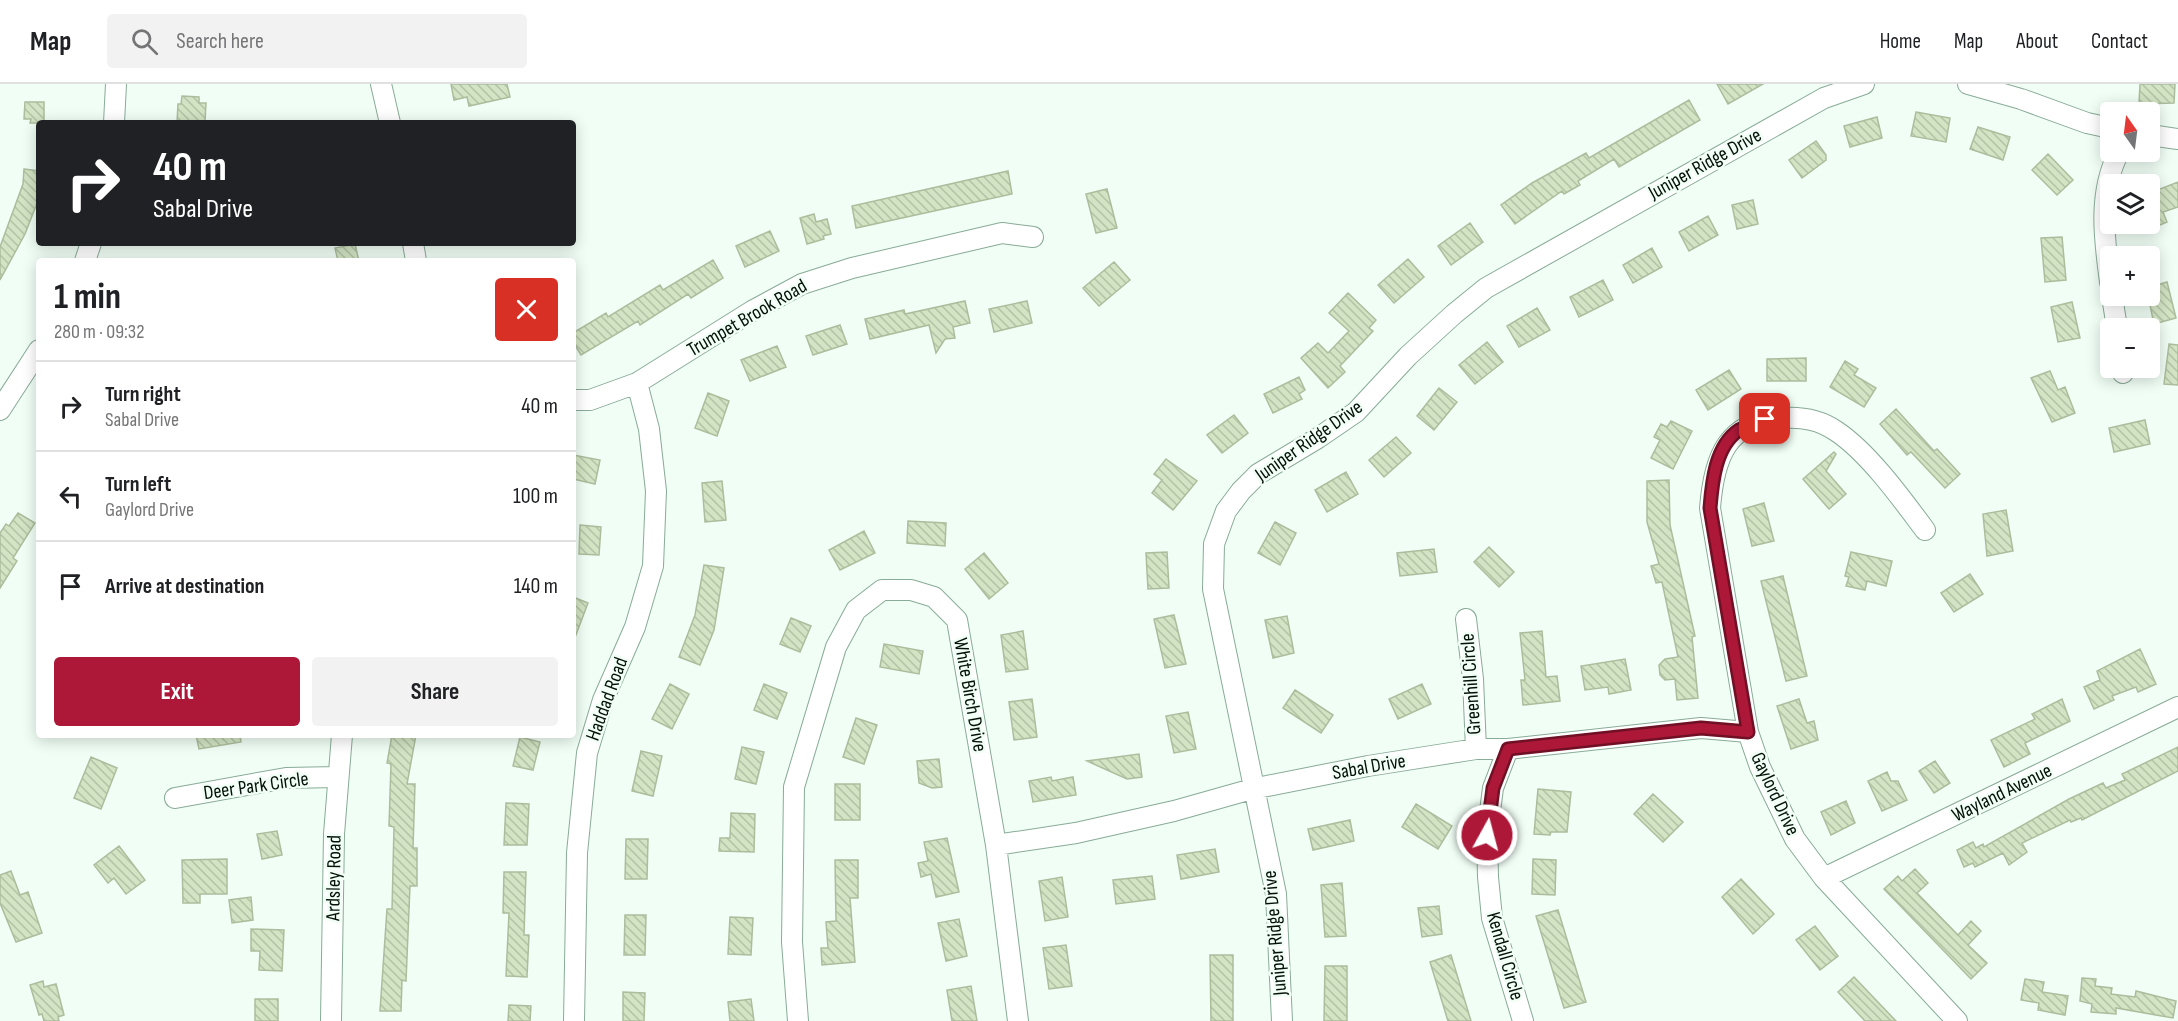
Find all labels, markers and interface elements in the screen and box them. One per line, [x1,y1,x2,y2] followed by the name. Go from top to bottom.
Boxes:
[107,14,527,68] search box
[30,25,71,58] text: Map
[128,25,161,58] icon: search
[176,28,264,55] text: Search here
[1880,29,1921,54] text: Home
[1954,29,1983,54] text: Map
[2016,29,2058,54] text: About
[2091,29,2148,54] text: Contact
[2100,102,2160,162] north arrow
[2100,102,2160,378] map controls
[1644,123,1766,205] street label: Juniper Ridge Drive
[153,142,227,193] text: 40 m
[54,144,132,222] icon: right
[2100,174,2160,234] button: layers
[153,193,253,225] text: Sabal Drive
[2100,246,2160,306] button: +
[683,274,811,362] street label: Trumpet Brook Road
[54,276,121,319] text: 1 min
[495,278,558,341] button: close
[2100,318,2160,378] button: −
[54,320,144,344] text: 280 m · 09:32
[105,381,181,408] text: Turn right
[54,390,87,423] icon: right
[521,393,558,420] text: 40 m
[1739,393,1790,444] pin
[1250,395,1367,487] street label: Juniper Ridge Drive
[1748,402,1781,435] icon: arrive
[105,408,179,432] text: Sabal Drive
[105,471,171,498] text: Turn left
[54,480,87,513] icon: left
[513,483,558,510] text: 100 m
[105,498,194,522] text: Gaylord Drive
[54,570,87,603] icon: arrive
[105,573,264,600] text: Arrive at destination
[514,573,558,600] text: 140 m
[1455,632,1487,736] street label: Greenhill Circle
[948,636,992,754] street label: White Birch Drive
[581,654,633,744] street label: Haddad Road
[54,657,300,726] button: Exit
[312,657,558,726] button: Share
[1330,749,1408,785] street label: Sabal Drive
[1745,749,1805,839] street label: Gaylord Drive
[1948,759,2056,827] street label: Wayland Avenue
[202,767,310,805] street label: Deer Park Circle
[1455,803,1519,867] position arrow
[321,835,347,922] street label: Ardsley Road
[1258,870,1293,997] street label: Juniper Ridge Drive
[1481,909,1529,1003] street label: Kendall Circle

